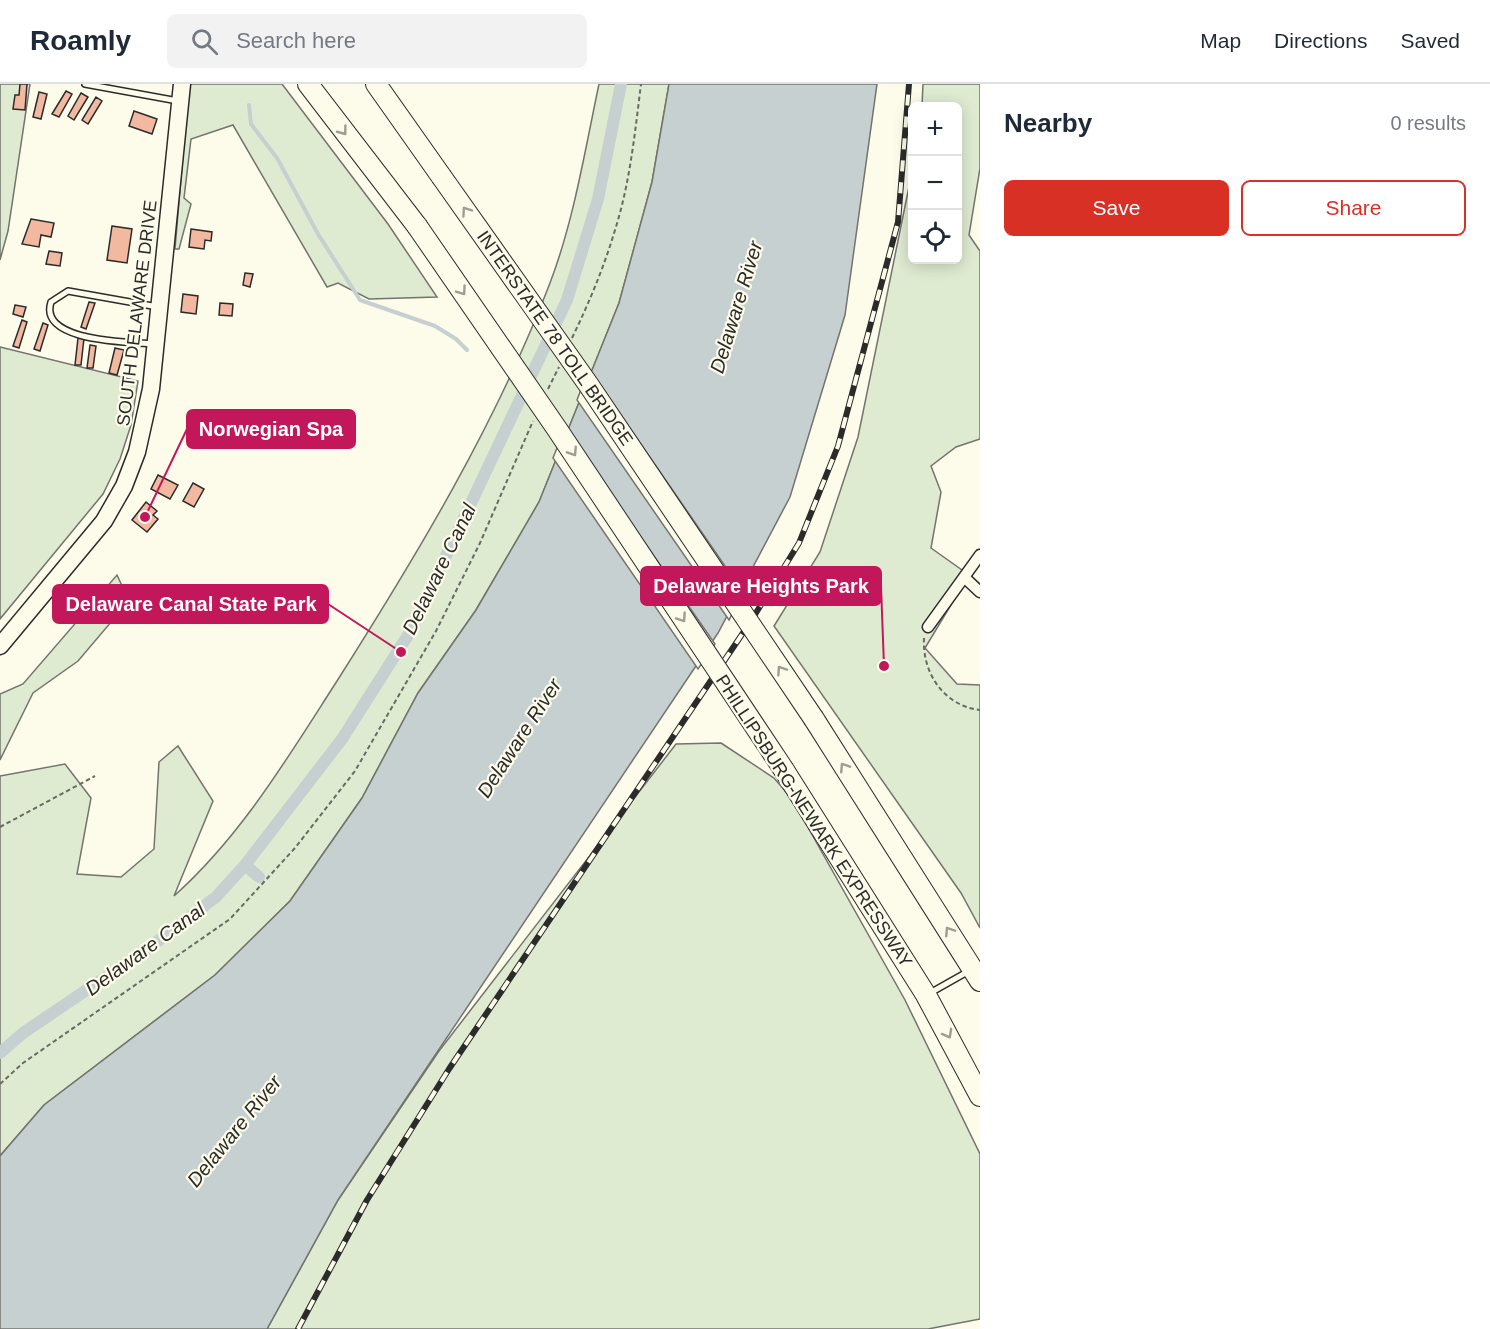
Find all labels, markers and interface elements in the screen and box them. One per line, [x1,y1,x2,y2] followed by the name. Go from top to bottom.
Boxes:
[167,14,587,68] search box
[30,25,131,56] text: Roamly
[188,25,221,58] icon: search
[236,28,356,53] text: Search here
[1200,29,1241,52] text: Map
[1274,29,1367,52] text: Directions
[1400,29,1460,52] text: Saved
[908,102,962,264] map controls
[908,102,962,156] button: +
[1004,108,1092,138] text: Nearby
[1390,112,1466,134] text: 0 results
[336,124,347,135] one-way arrow
[908,156,962,210] button: −
[1004,180,1229,236] button: Save
[1241,180,1466,236] button: Share
[113,199,161,427] street label: SOUTH DELAWARE DRIVE
[462,207,473,218] one-way arrow
[908,210,962,264] button: locate
[473,227,637,449] street label: INTERSTATE 78 TOLL BRIDGE
[705,237,767,376] water label: Delaware River
[455,285,466,296] one-way arrow
[187,410,355,448] callout: Norwegian Spa
[199,418,344,440] text: Norwegian Spa
[565,446,576,457] one-way arrow
[398,500,480,638] water label: Delaware Canal
[641,567,881,605] callout: Delaware Heights Park
[653,575,870,597] text: Delaware Heights Park
[53,585,328,623] callout: Delaware Canal State Park
[65,593,317,615] text: Delaware Canal State Park
[675,611,686,622] one-way arrow
[777,666,788,677] one-way arrow
[712,671,916,971] street label: PHILLIPSBURG-NEWARK EXPRESSWAY
[473,674,566,801] water label: Delaware River
[840,763,852,773] one-way arrow
[81,898,209,1000] water label: Delaware Canal
[946,927,957,938] one-way arrow
[941,1028,952,1038] one-way arrow
[182,1070,286,1191] water label: Delaware River

